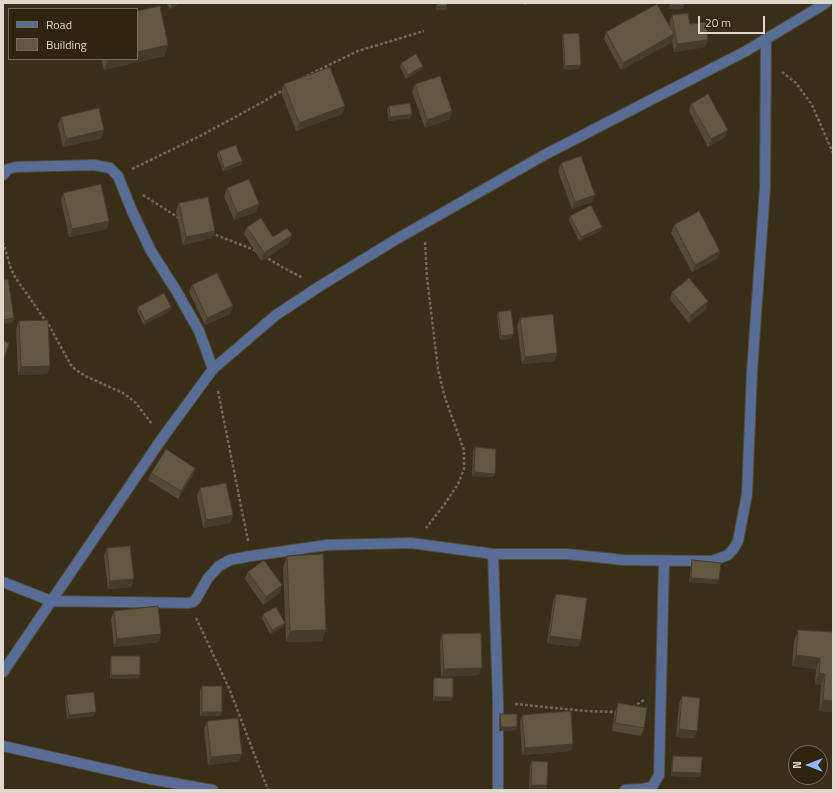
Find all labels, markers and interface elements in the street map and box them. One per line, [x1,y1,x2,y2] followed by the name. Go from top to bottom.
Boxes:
[8,8,138,60] legend
[700,8,767,34] scale bar
[705,13,731,32] text: 20 m
[46,15,72,34] text: Road
[46,35,87,54] text: Building
[788,745,828,785] north arrow
[789,761,805,769] text: N

